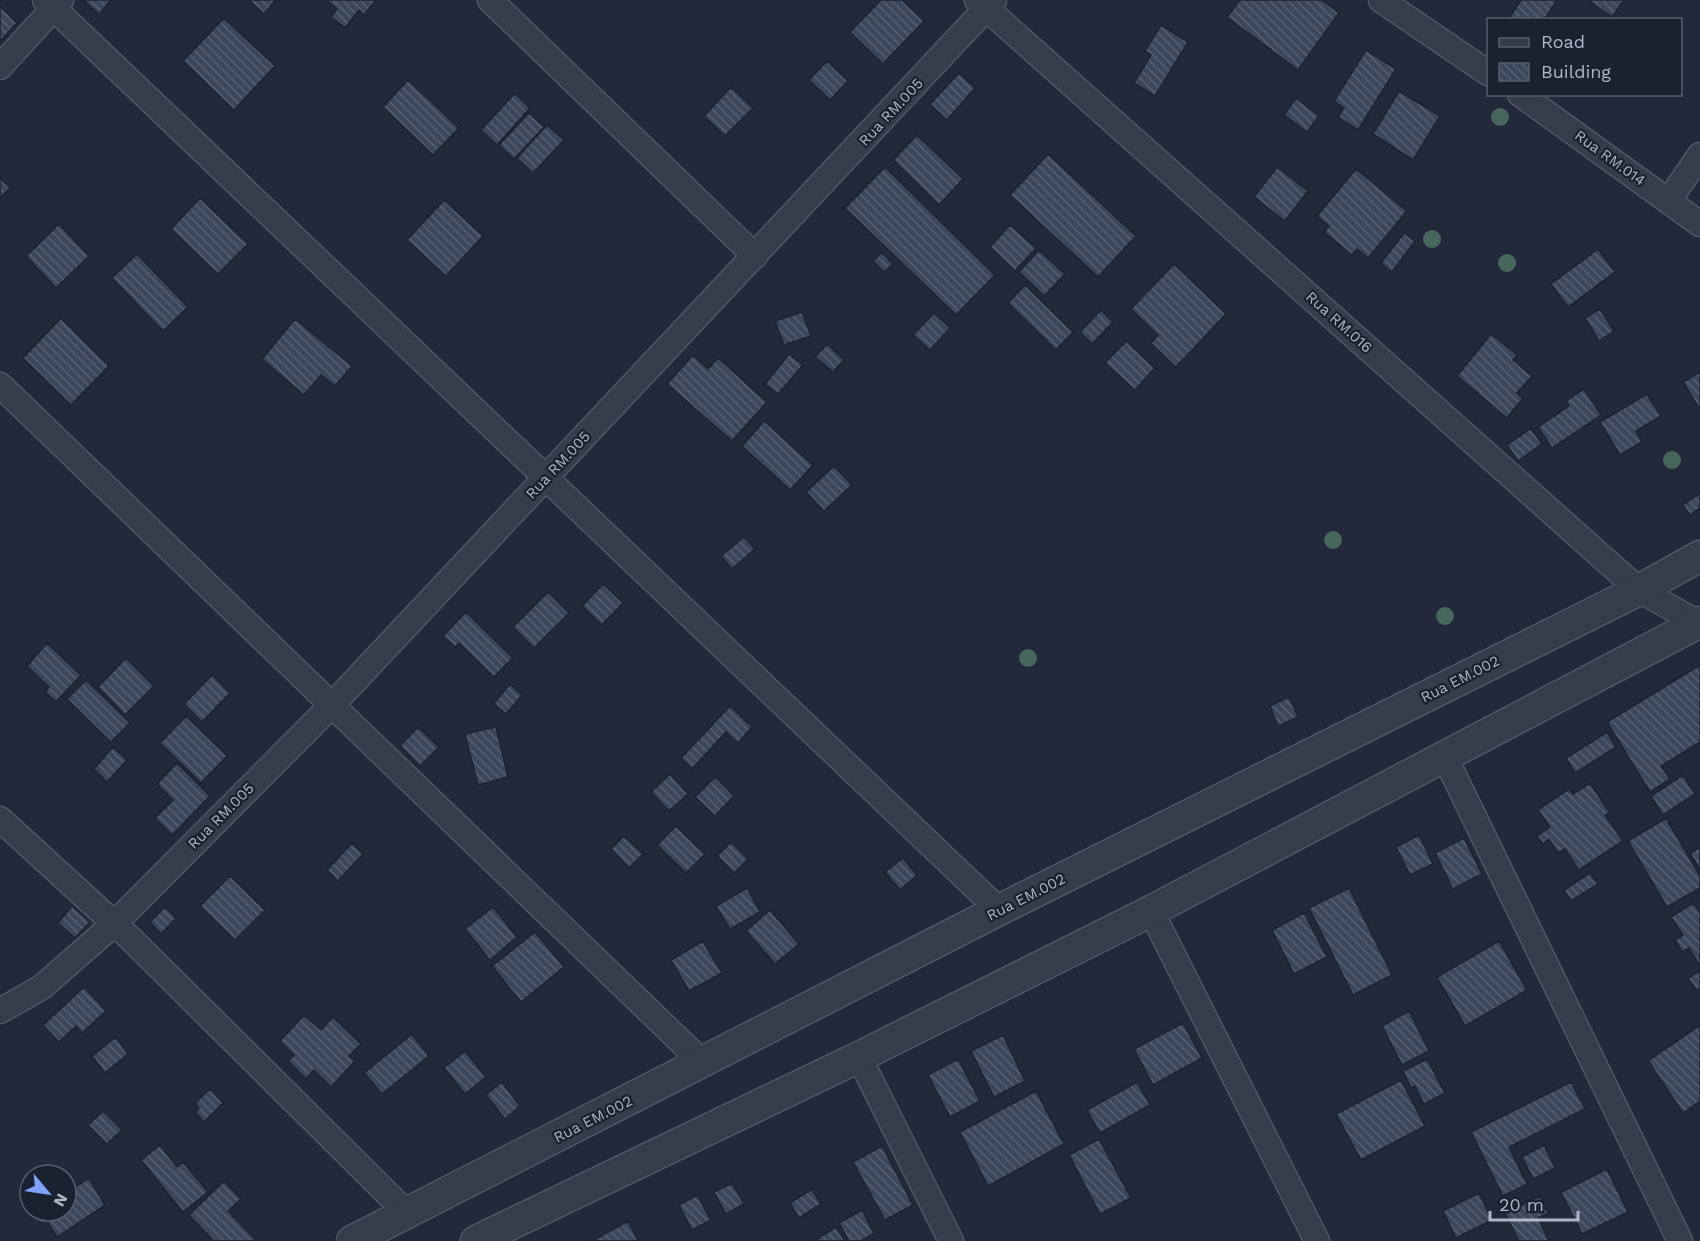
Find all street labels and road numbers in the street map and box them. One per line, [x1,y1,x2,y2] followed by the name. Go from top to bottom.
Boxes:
[855,74,927,150] street label: Rua RM.005
[1571,126,1649,190] street label: Rua RM.014
[1302,288,1376,356] street label: Rua RM.016
[522,427,594,503] street label: Rua RM.005
[1418,652,1502,706] street label: Rua EM.002
[184,779,258,853] street label: Rua RM.005
[984,870,1068,924] street label: Rua EM.002
[551,1092,635,1146] street label: Rua EM.002

